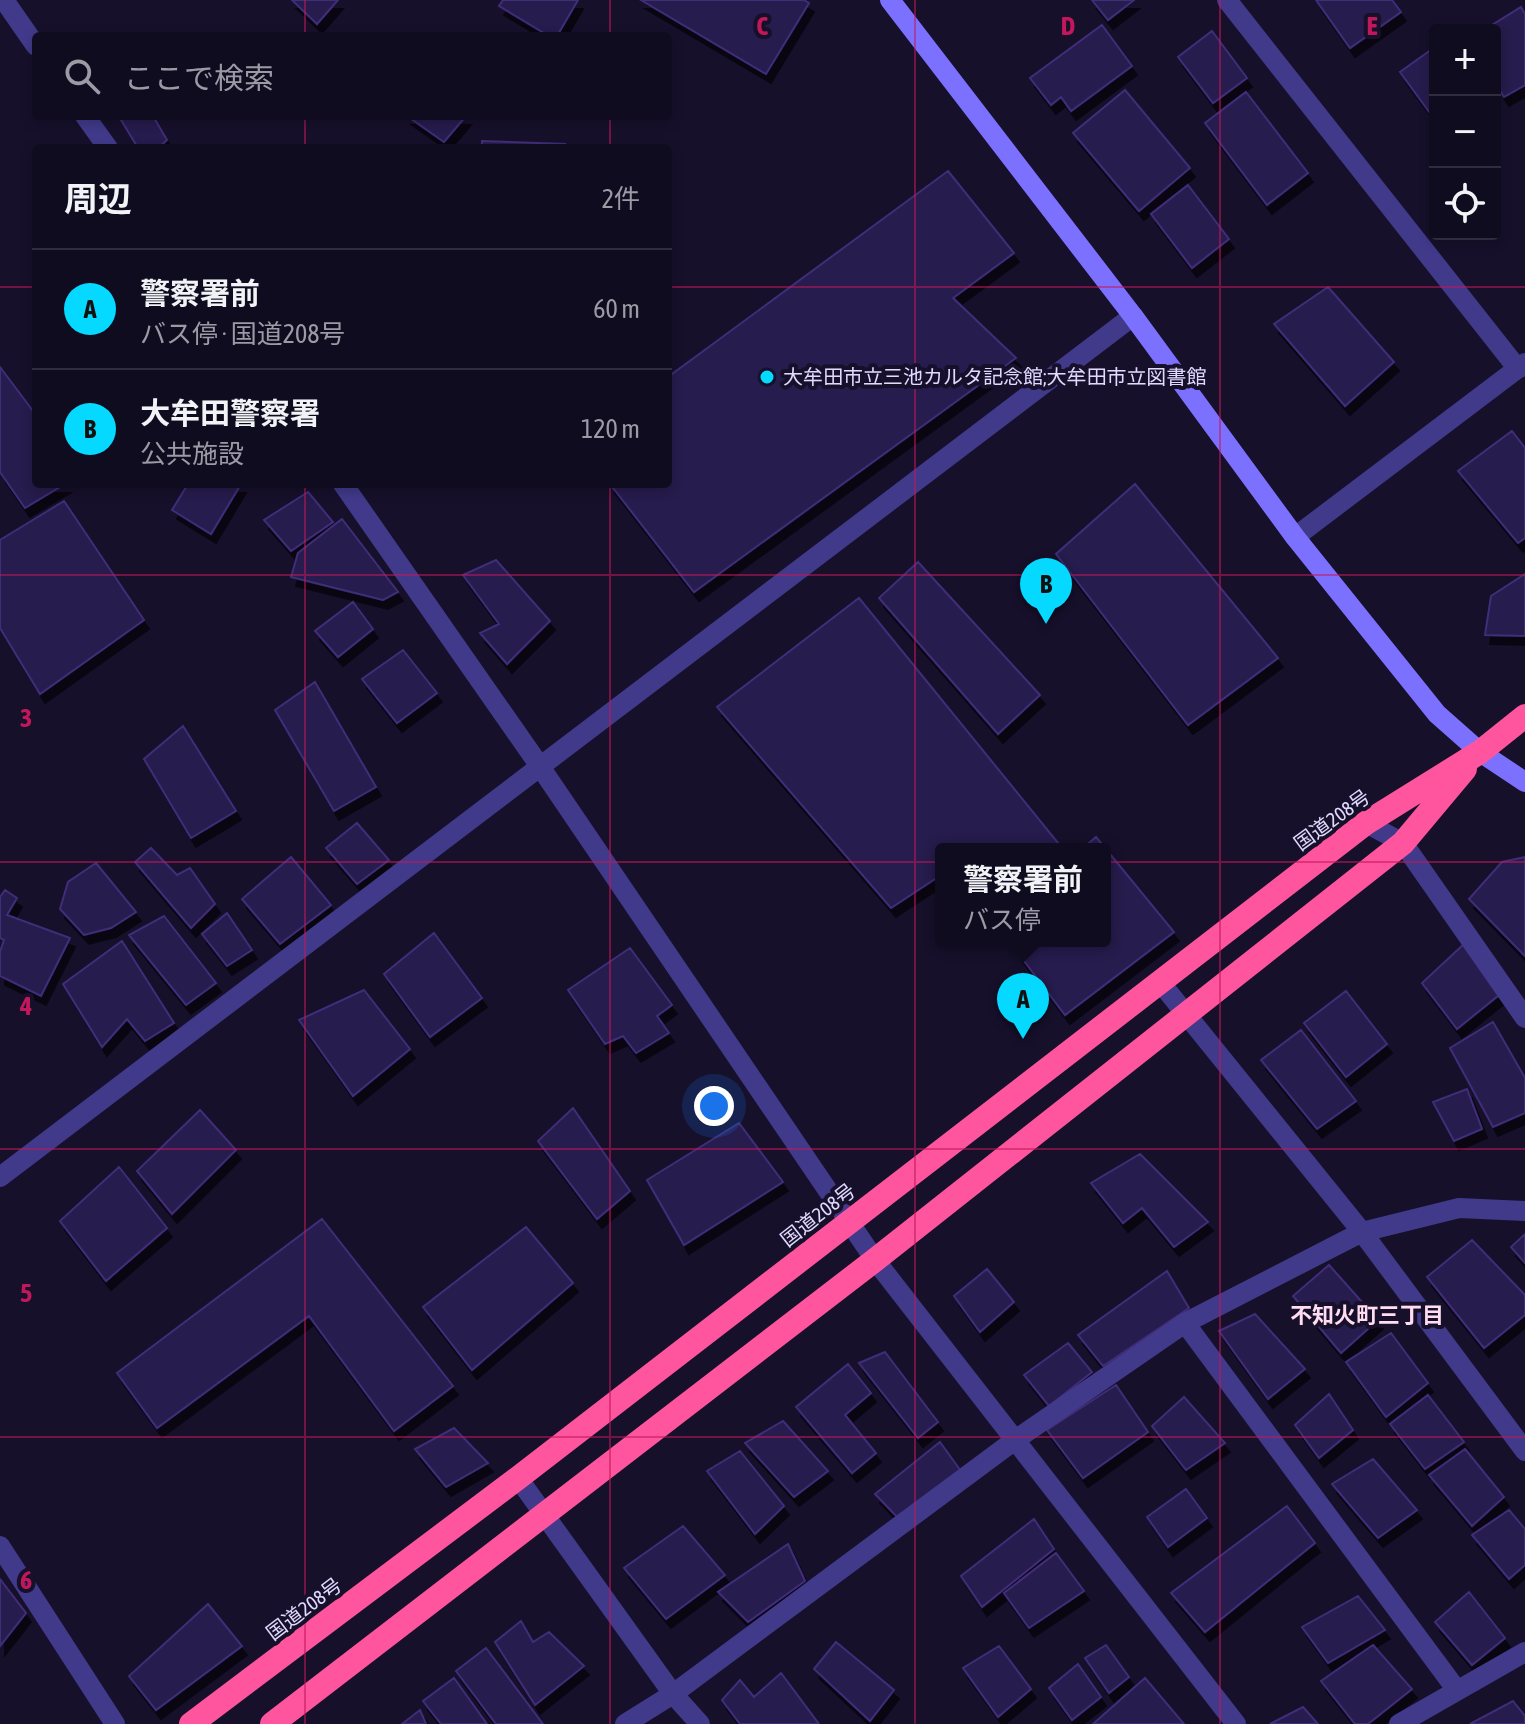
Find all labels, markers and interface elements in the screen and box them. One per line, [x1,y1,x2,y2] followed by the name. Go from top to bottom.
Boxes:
[756,11,768,41] text: C
[1061,11,1075,41] text: D
[1366,11,1378,41] text: E
[1429,24,1501,240] map controls
[1429,24,1501,96] button: +
[32,32,672,120] search box
[60,54,104,98] icon: search
[124,61,274,95] text: ここで検索
[1429,96,1501,168] button: −
[1429,168,1501,240] button: locate
[64,179,132,218] text: 周辺
[602,184,640,214] text: 2件
[140,276,260,310] text: 警察署前
[84,294,96,324] text: A
[593,294,640,324] text: 60 m
[140,319,345,349] text: バス停 · 国道208号
[783,365,1207,388] place label: 大牟田市立三池カルタ記念館;大牟田市立図書館
[758,368,776,386] marker: 大牟田市立三池カルタ記念館;大牟田市立図書館
[140,396,320,430] text: 大牟田警察署
[84,414,96,444] text: B
[581,414,640,444] text: 120 m
[140,439,244,469] text: 公共施設
[1020,558,1072,624] pin: B
[20,703,32,733] text: 3
[1289,784,1374,855] street label: 国道208号
[935,843,1111,947] popup
[963,862,1083,896] text: 警察署前
[963,905,1041,935] text: バス停
[997,973,1049,1039] pin: A
[19,991,32,1021] text: 4
[694,1086,734,1126] your location
[776,1178,860,1251] street label: 国道208号
[20,1278,32,1308] text: 5
[1290,1302,1444,1328] district label: 不知火町三丁目
[20,1565,32,1595] text: 6
[262,1573,346,1644] street label: 国道208号

